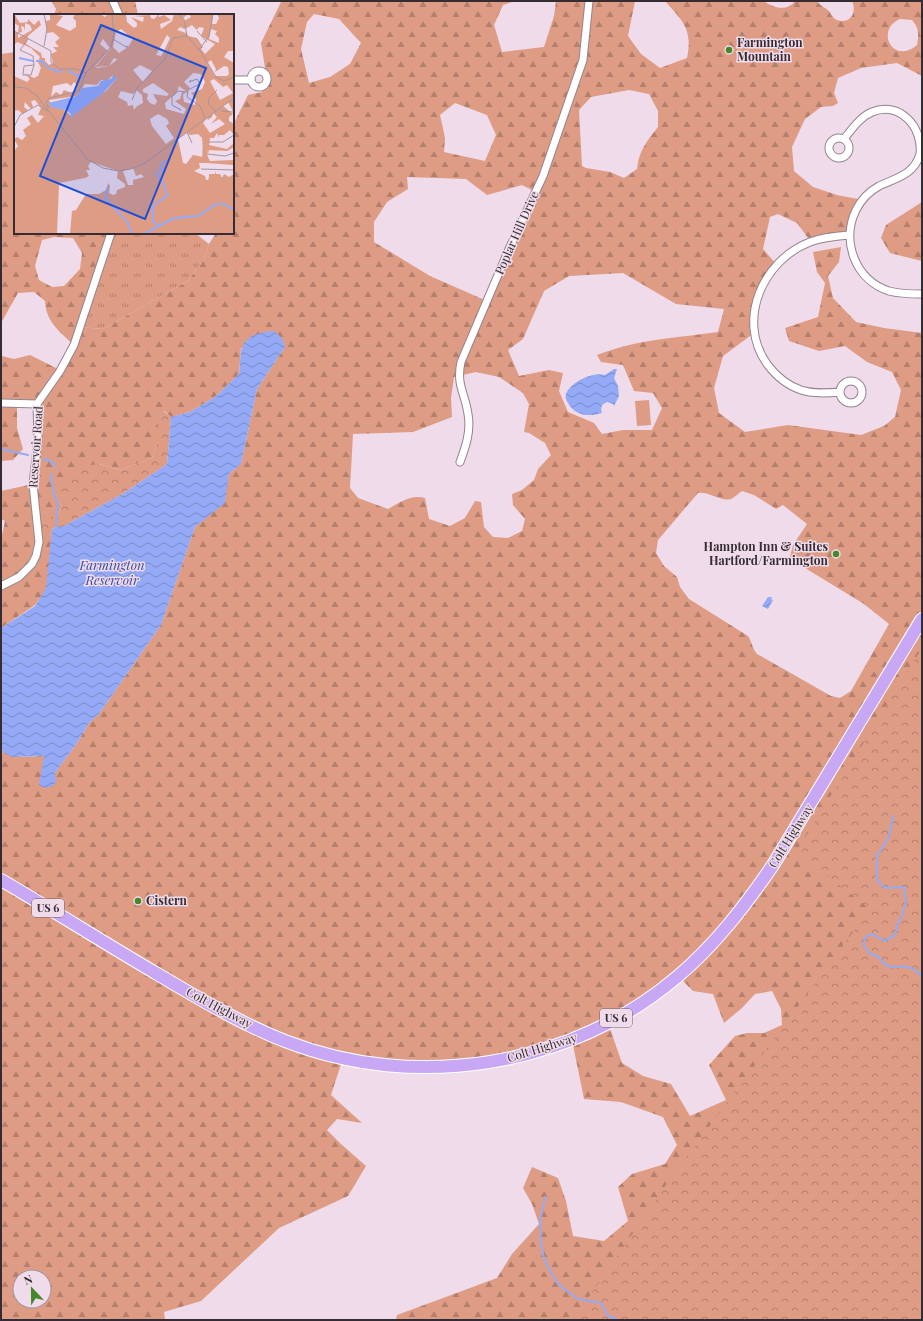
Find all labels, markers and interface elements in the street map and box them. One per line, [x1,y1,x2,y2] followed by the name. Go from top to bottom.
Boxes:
[14,14,234,234] inset map
[737,34,803,64] place label: Farmington Mountain
[724,45,734,55] marker: Farmington Mountain
[491,188,542,277] street label: Poplar Hill Drive
[24,406,46,488] street label: Reservoir Road
[704,538,829,568] place label: Hampton Inn & Suites Hartford/Farmington
[831,549,841,559] marker: Hampton Inn & Suites Hartford/Farmington
[78,556,145,588] water label: Farmington Reservoir
[764,801,816,870] street label: Colt Highway
[146,892,188,908] place label: Cistern
[133,896,143,906] marker: Cistern
[32,899,64,917] road number: US 6
[184,983,255,1031] street label: Colt Highway
[600,1009,632,1027] road number: US 6
[505,1029,579,1065] street label: Colt Highway
[12,1269,52,1309] north arrow
[22,1271,35,1288] text: N

